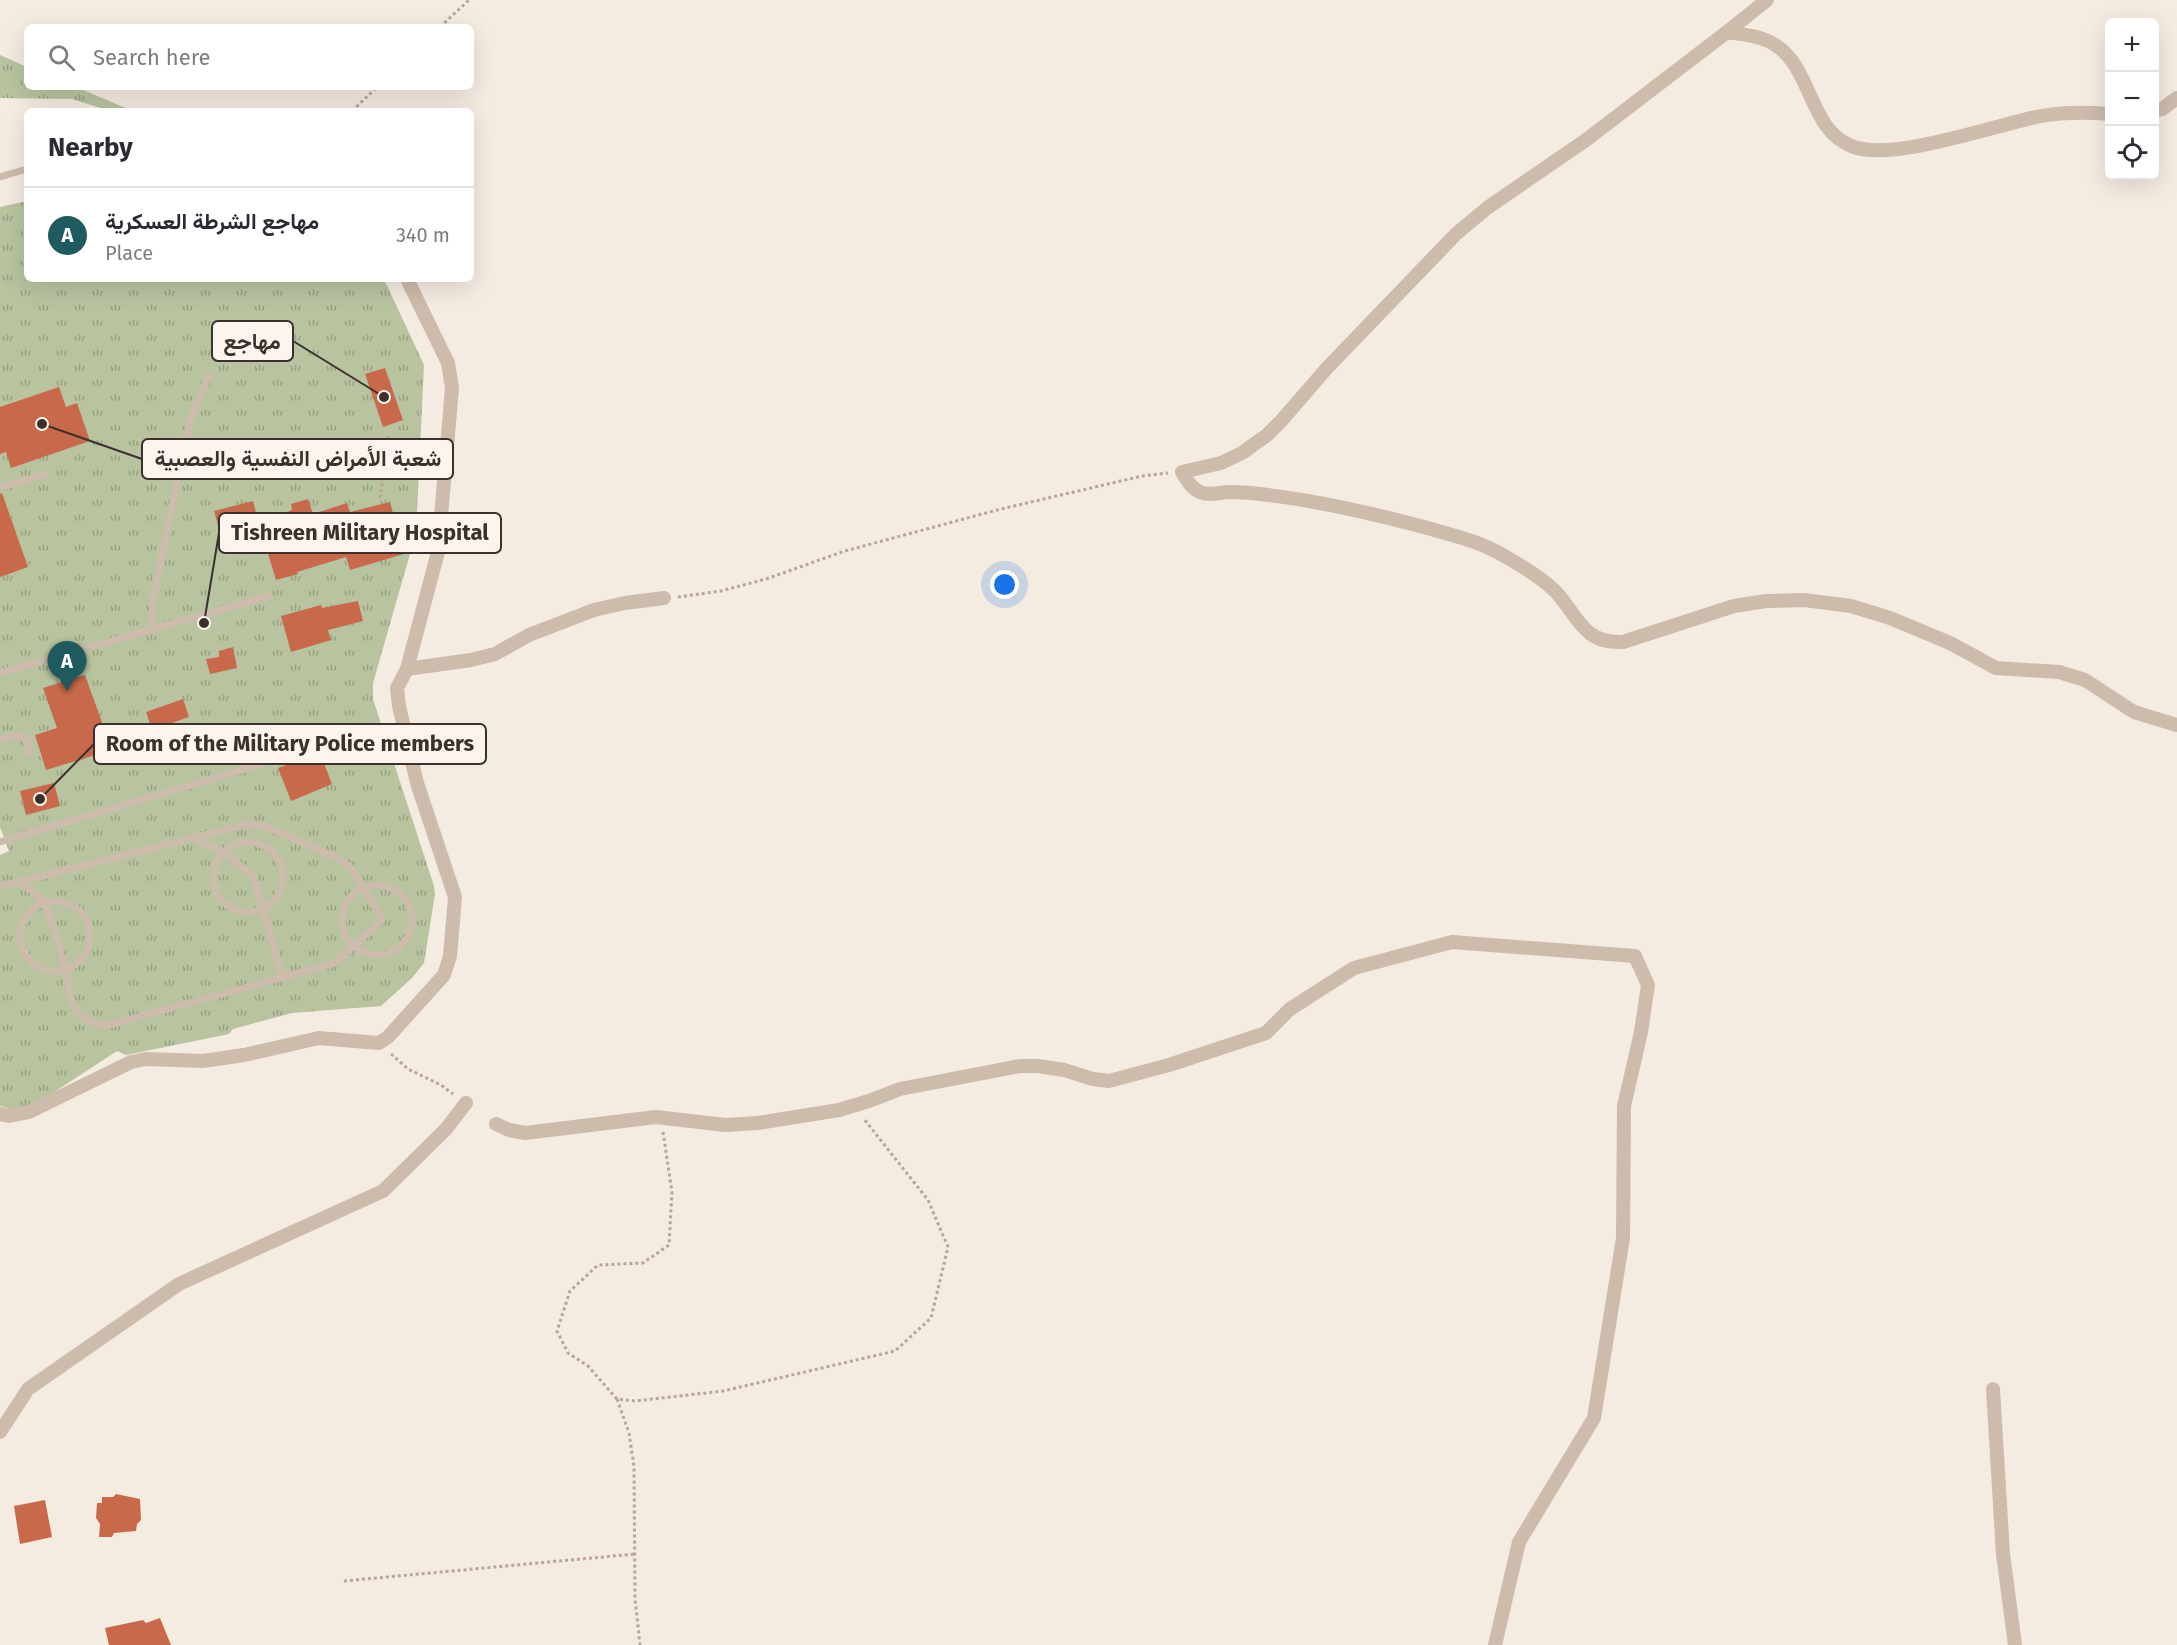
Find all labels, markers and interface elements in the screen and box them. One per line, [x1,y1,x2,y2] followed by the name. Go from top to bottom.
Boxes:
[2105,18,2159,180] map controls
[2105,18,2159,72] button: +
[24,24,474,90] search box
[45,41,78,74] icon: search
[93,44,211,71] text: Search here
[2105,72,2159,126] button: −
[2105,126,2159,180] button: locate
[48,132,133,163] text: Nearby
[105,208,319,235] text: مهاجع الشرطة العسكرية
[62,223,73,247] text: A
[396,223,450,247] text: 340 m
[105,241,153,265] text: Place
[212,321,293,361] callout: مهاجع
[223,328,281,356] text: مهاجع
[142,439,453,479] callout: شعبة الأمراض النفسية والعصبية
[155,445,441,472] text: شعبة الأمراض النفسية والعصبية
[219,513,501,553] callout: Tishreen Military Hospital
[231,519,489,546] text: Tishreen Military Hospital
[990,570,1019,599] your location
[48,642,86,691] pin: A
[94,724,486,764] callout: Room of the Military Police members
[106,730,475,757] text: Room of the Military Police members

